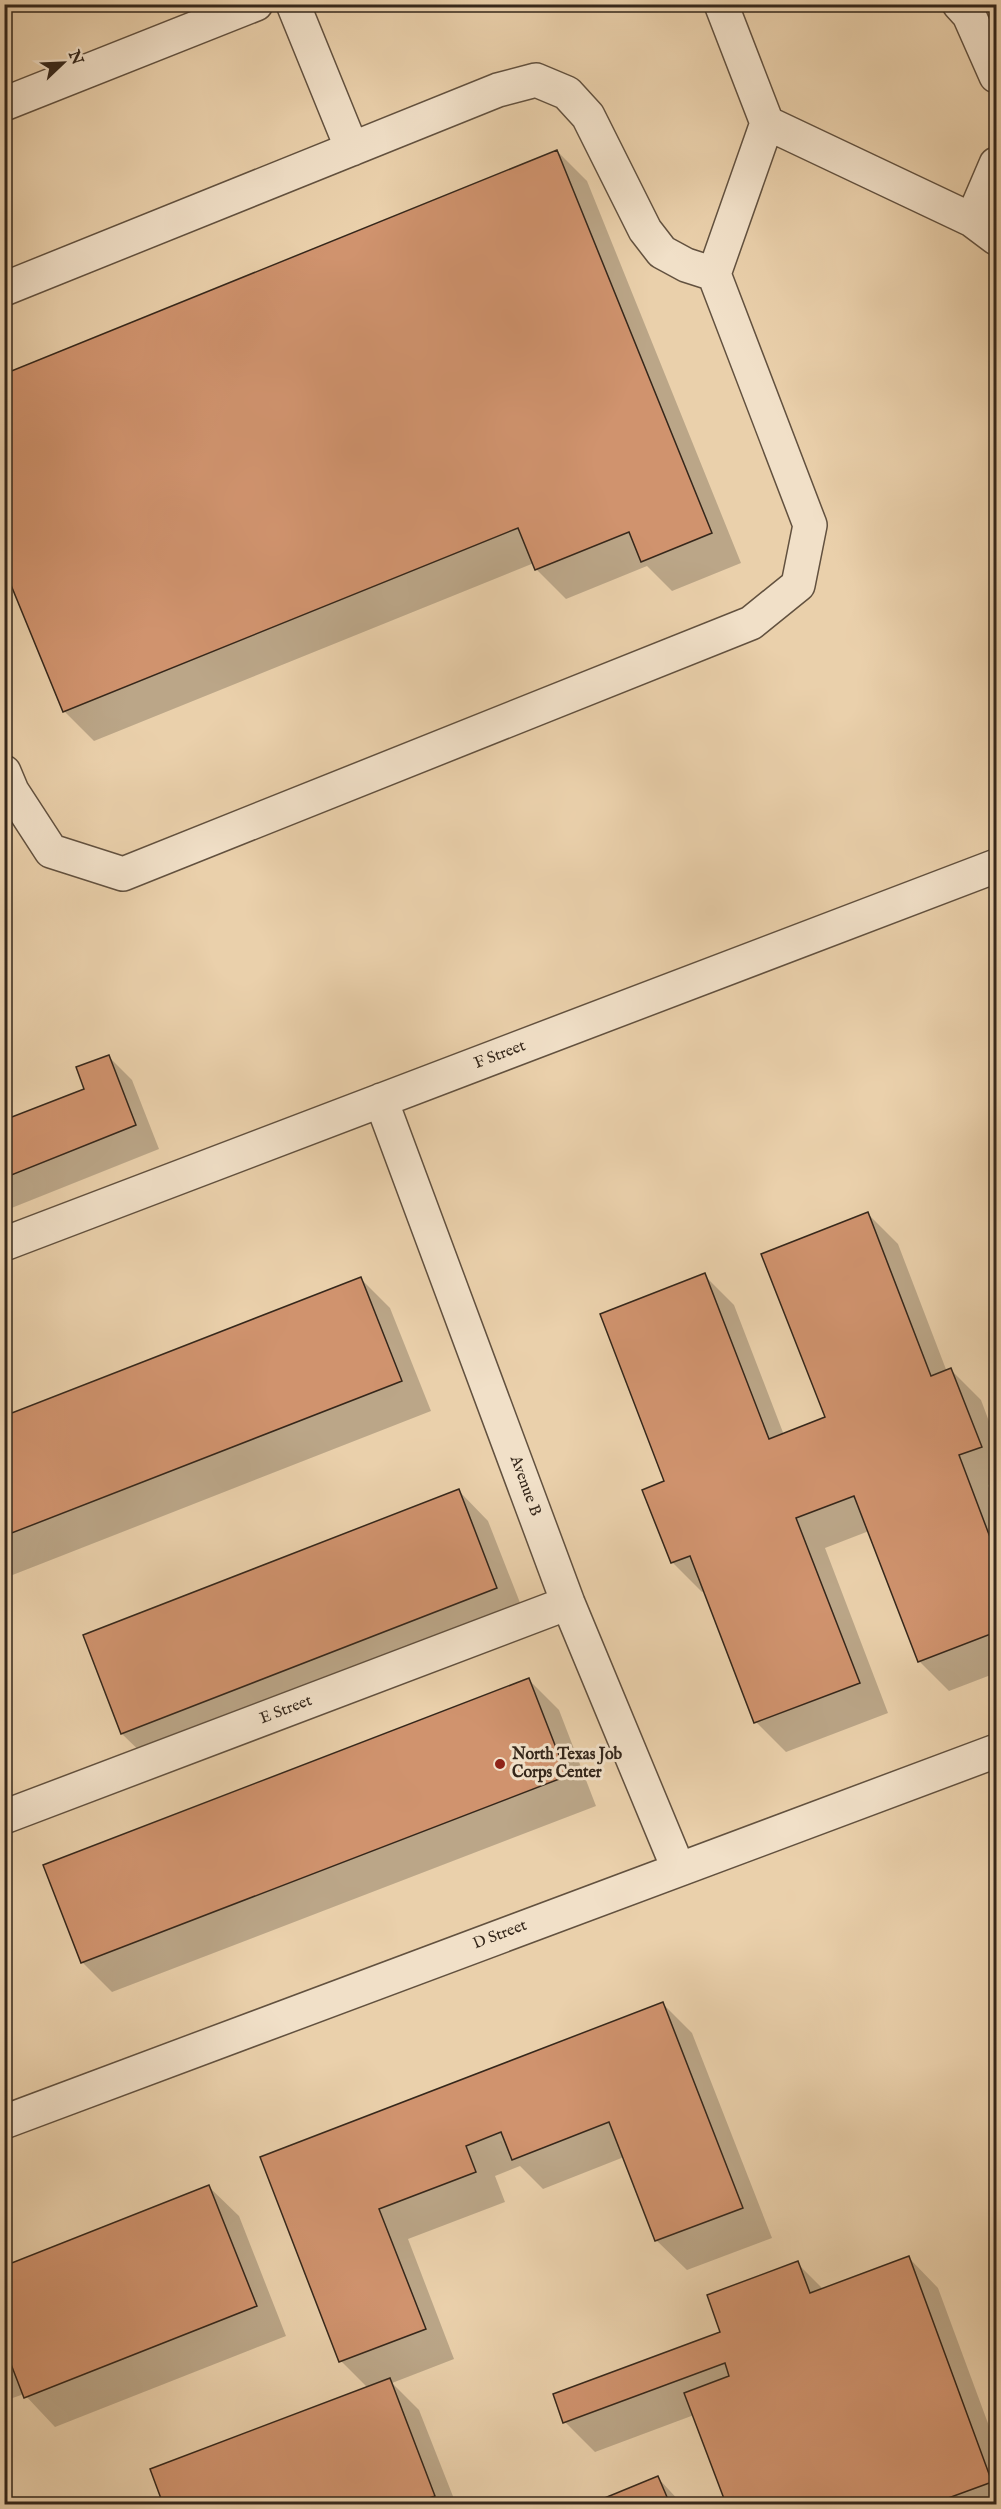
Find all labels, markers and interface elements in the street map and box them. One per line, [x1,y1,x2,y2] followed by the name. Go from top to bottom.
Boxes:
[33,33,93,93] north arrow
[63,47,87,68] text: N
[471,1036,529,1074] street label: F Street
[504,1452,545,1519] street label: Avenue B
[257,1691,315,1729] street label: E Street
[511,1745,623,1783] place label: North Texas Job Corps Center
[493,1757,507,1771] marker: North Texas Job Corps Center
[470,1915,530,1954] street label: D Street

